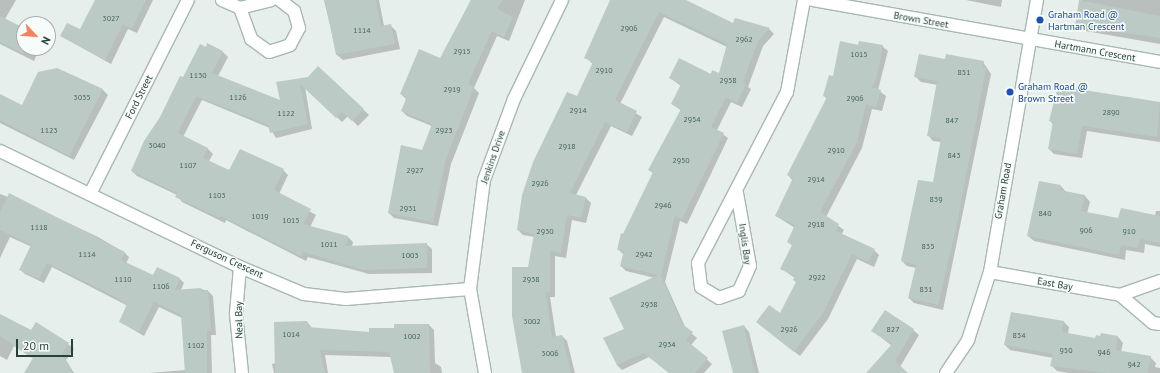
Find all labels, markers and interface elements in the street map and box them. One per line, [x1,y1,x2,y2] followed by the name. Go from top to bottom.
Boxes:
[1048,8,1124,32] place label: Graham Road @ Hartman Crescent
[893,9,949,31] street label: Brown Street
[102,14,120,24] house number: 3027
[1035,15,1045,25] marker: Graham Road @ Hartman Crescent
[16,16,56,56] north arrow
[620,24,638,34] house number: 2906
[353,26,371,36] house number: 1114
[38,34,54,47] text: N
[735,35,753,45] house number: 2962
[1054,38,1136,64] street label: Hartmann Crescent
[453,47,471,57] house number: 2915
[850,50,868,60] house number: 1015
[595,66,613,76] house number: 2910
[957,68,971,78] house number: 851
[189,71,207,81] house number: 1130
[123,73,155,121] street label: Ford Street
[719,76,737,86] house number: 2958
[1018,80,1088,104] place label: Graham Road @ Brown Street
[443,85,461,95] house number: 2919
[1005,87,1015,97] marker: Graham Road @ Brown Street
[73,93,91,103] house number: 3035
[229,93,247,103] house number: 1126
[846,94,864,104] house number: 2906
[569,106,587,116] house number: 2914
[1102,108,1120,118] house number: 2890
[277,109,295,119] house number: 1122
[683,115,701,125] house number: 2954
[945,116,959,126] house number: 847
[40,126,58,136] house number: 1123
[435,126,453,136] house number: 2923
[478,129,508,185] street label: Jenkins Drive
[148,141,166,151] house number: 3040
[558,142,576,152] house number: 2918
[827,146,845,156] house number: 2910
[947,151,961,161] house number: 843
[672,156,690,166] house number: 2950
[179,161,197,171] house number: 1107
[992,162,1014,220] street label: Graham Road
[406,166,424,176] house number: 2927
[807,175,825,185] house number: 2914
[531,179,549,189] house number: 2926
[208,191,226,201] house number: 1103
[929,195,943,205] house number: 839
[654,201,672,211] house number: 2946
[399,204,417,214] house number: 2931
[1038,209,1052,219] house number: 840
[251,212,269,222] house number: 1019
[282,216,300,226] house number: 1015
[807,220,825,230] house number: 2918
[30,223,48,233] house number: 1118
[736,223,754,265] street label: Inglis Bay
[1079,226,1093,236] house number: 906
[536,227,554,237] house number: 2930
[1122,227,1136,237] house number: 910
[189,237,265,281] street label: Ferguson Crescent
[320,240,338,250] house number: 1011
[921,242,935,252] house number: 835
[78,250,96,260] house number: 1114
[635,250,653,260] house number: 2942
[401,251,419,261] house number: 1003
[808,273,826,283] house number: 2922
[114,275,132,285] house number: 1110
[522,275,540,285] house number: 2938
[1036,275,1074,293] street label: East Bay
[152,282,170,292] house number: 1106
[919,285,933,295] house number: 831
[640,300,658,310] house number: 2938
[233,301,245,339] street label: Neal Bay
[523,317,541,327] house number: 3002
[780,325,798,335] house number: 2926
[886,325,900,335] house number: 827
[282,330,300,340] house number: 1014
[18,331,75,357] scale bar
[1012,331,1026,341] house number: 834
[403,332,421,342] house number: 1002
[23,338,49,353] text: 20 m
[658,340,676,350] house number: 2934
[187,341,205,351] house number: 1102
[1059,346,1073,356] house number: 950
[1097,348,1111,358] house number: 946
[541,349,559,359] house number: 3006
[1127,360,1141,370] house number: 942

